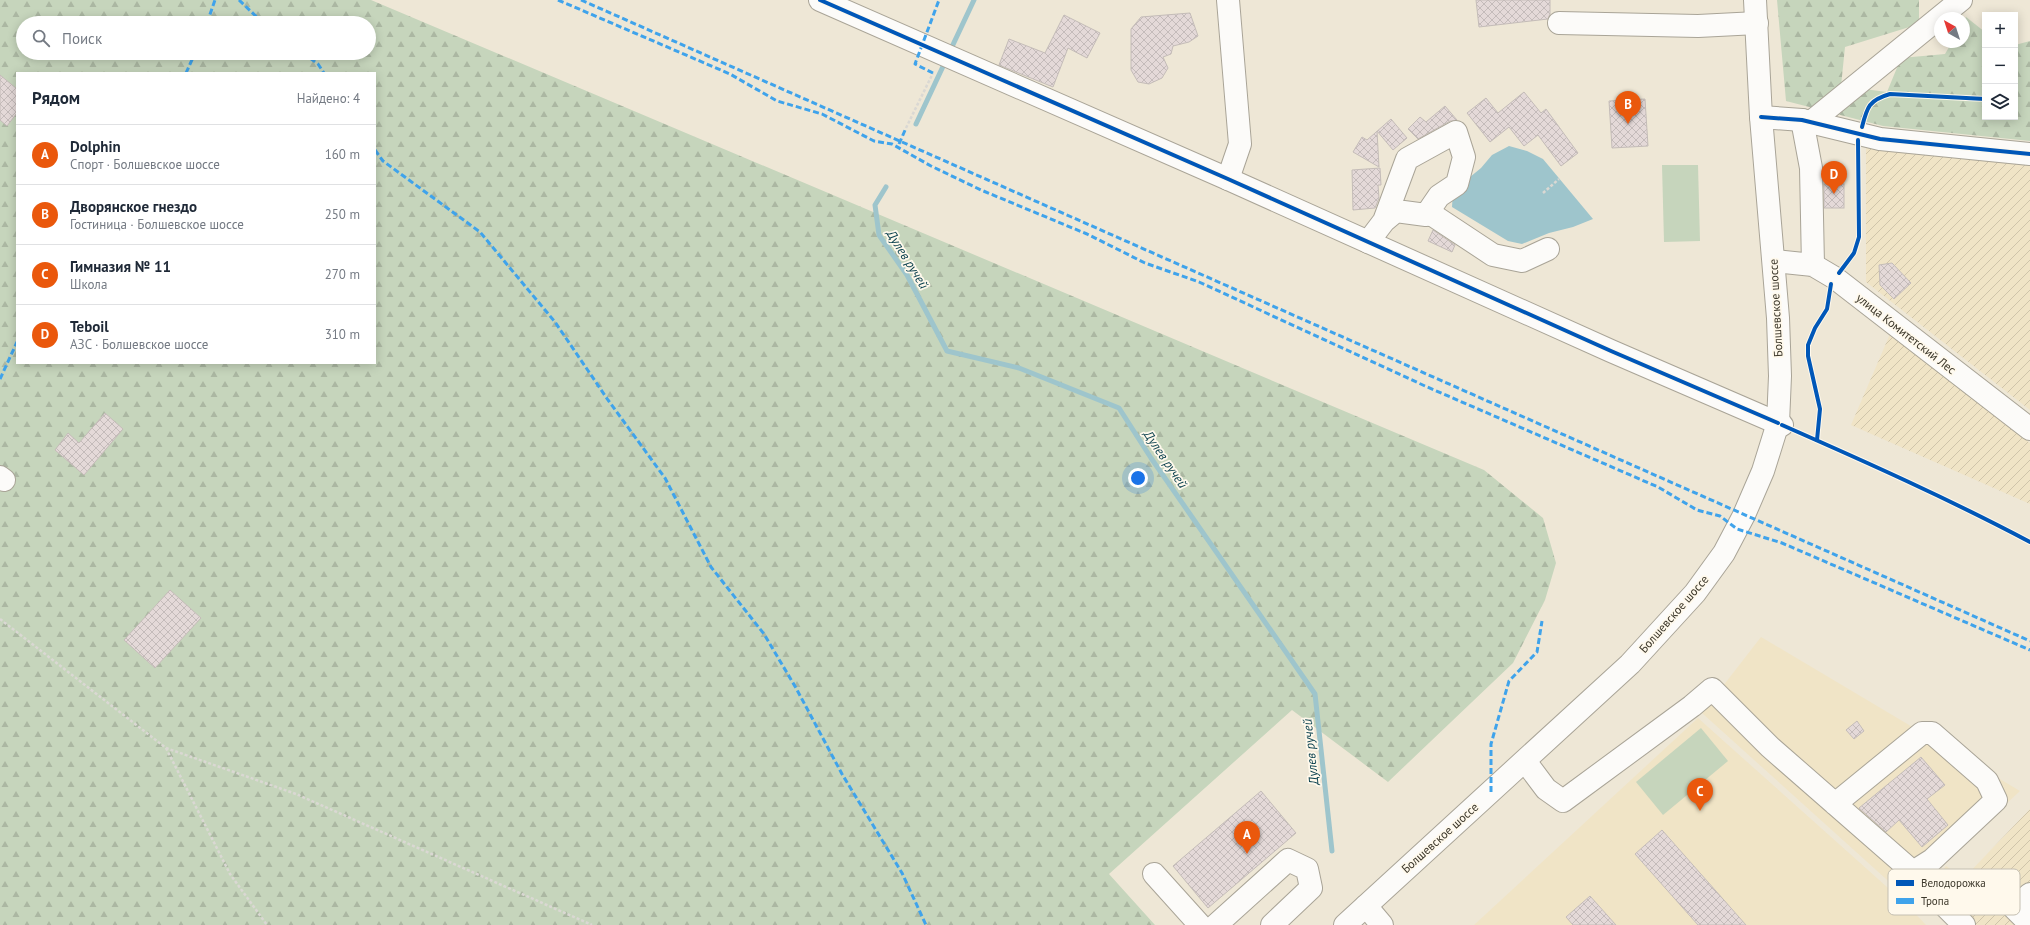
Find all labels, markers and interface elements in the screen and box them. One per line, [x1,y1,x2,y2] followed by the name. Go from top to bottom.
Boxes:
[1934,12,1970,48] north arrow
[1982,12,2018,120] map controls
[1982,12,2018,48] button: +
[16,16,376,60] search box
[30,27,52,49] icon: search
[62,29,102,48] text: Поиск
[1982,48,2018,84] button: −
[1982,84,2018,120] button: layers
[32,87,80,109] text: Рядом
[297,90,360,107] text: Найдено: 4
[1615,91,1641,124] pin: B
[70,137,121,156] text: Dolphin
[41,146,49,163] text: A
[325,146,360,163] text: 160 m
[70,156,220,173] text: Спорт · Болшевское шоссе
[1821,161,1847,194] pin: D
[70,197,197,216] text: Дворянское гнездо
[41,206,49,223] text: B
[325,206,360,223] text: 250 m
[70,216,244,233] text: Гостиница · Болшевское шоссе
[882,226,933,292] water label: Дулев ручей
[70,257,171,276] text: Гимназия № 11
[1765,259,1786,357] street label: Болшевское шоссе
[41,266,49,283] text: C
[325,266,360,283] text: 270 m
[70,276,107,293] text: Школа
[1853,290,1960,378] street label: улица Комитетский Лес
[70,317,109,336] text: Teboil
[41,326,49,343] text: D
[325,326,360,343] text: 310 m
[70,336,208,353] text: АЗС · Болшевское шоссе
[1139,426,1191,492] water label: Дулев ручей
[1128,468,1148,488] your location
[1636,572,1712,656] street label: Болшевское шоссе
[1299,718,1323,787] water label: Дулев ручей
[1687,778,1713,811] pin: C
[1398,799,1481,876] street label: Болшевское шоссе
[1234,821,1260,854] pin: A
[1888,869,2020,915] legend
[1921,876,1986,890] text: Велодорожка
[1921,894,1949,908] text: Тропа

